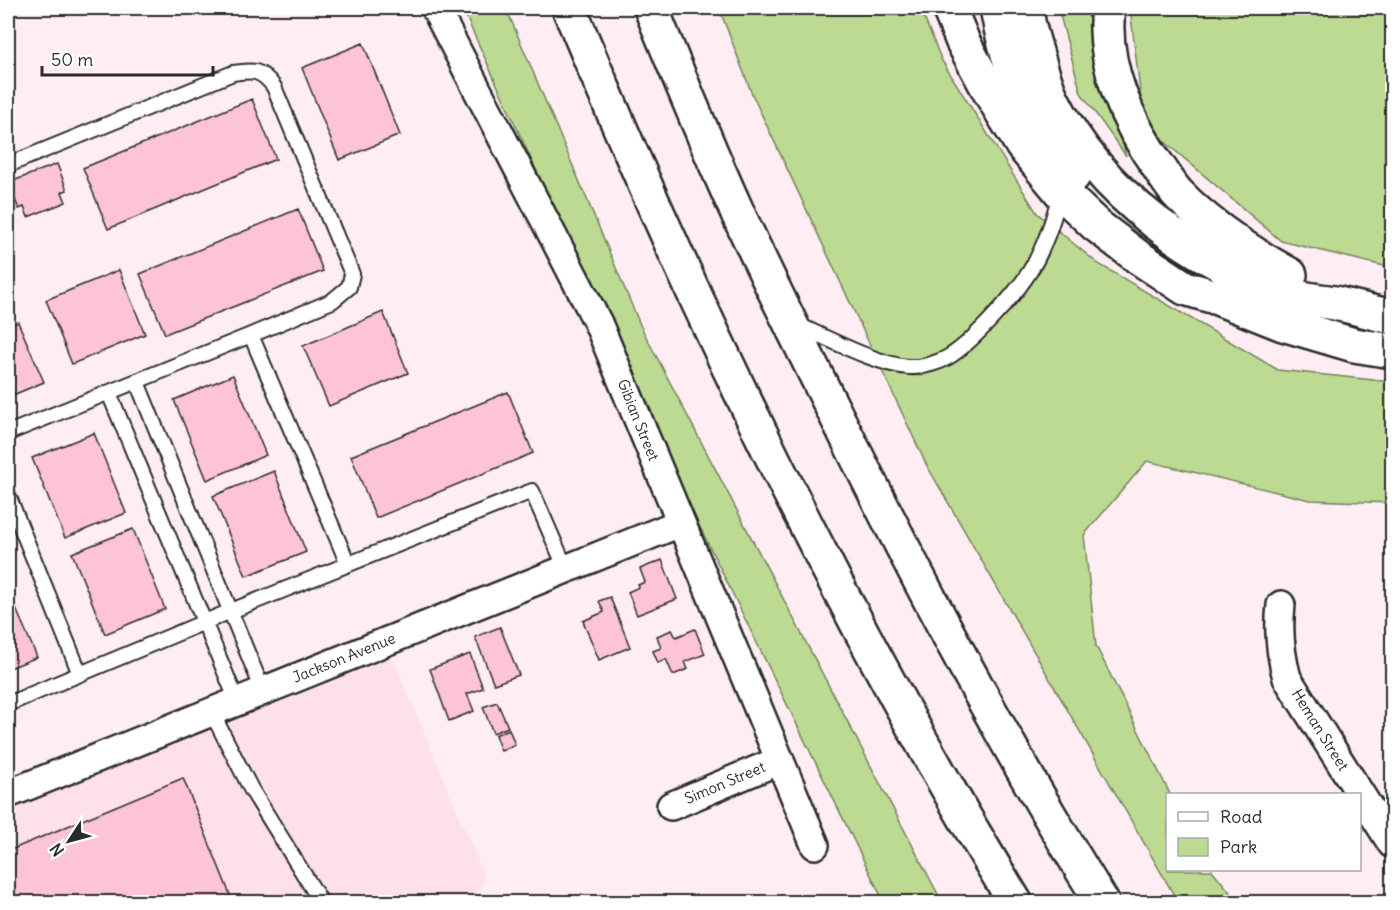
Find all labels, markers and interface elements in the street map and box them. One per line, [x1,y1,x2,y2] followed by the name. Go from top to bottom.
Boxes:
[42,39,213,77] scale bar
[51,48,93,71] text: 50 m
[613,376,664,464] street label: Gibian Street
[290,628,398,687] street label: Jackson Avenue
[1288,685,1353,774] street label: Heman Street
[682,757,768,808] street label: Simon Street
[1166,793,1361,871] legend
[1220,805,1263,828] text: Road
[39,811,99,871] north arrow
[1220,835,1257,858] text: Park
[46,839,68,860] text: N

